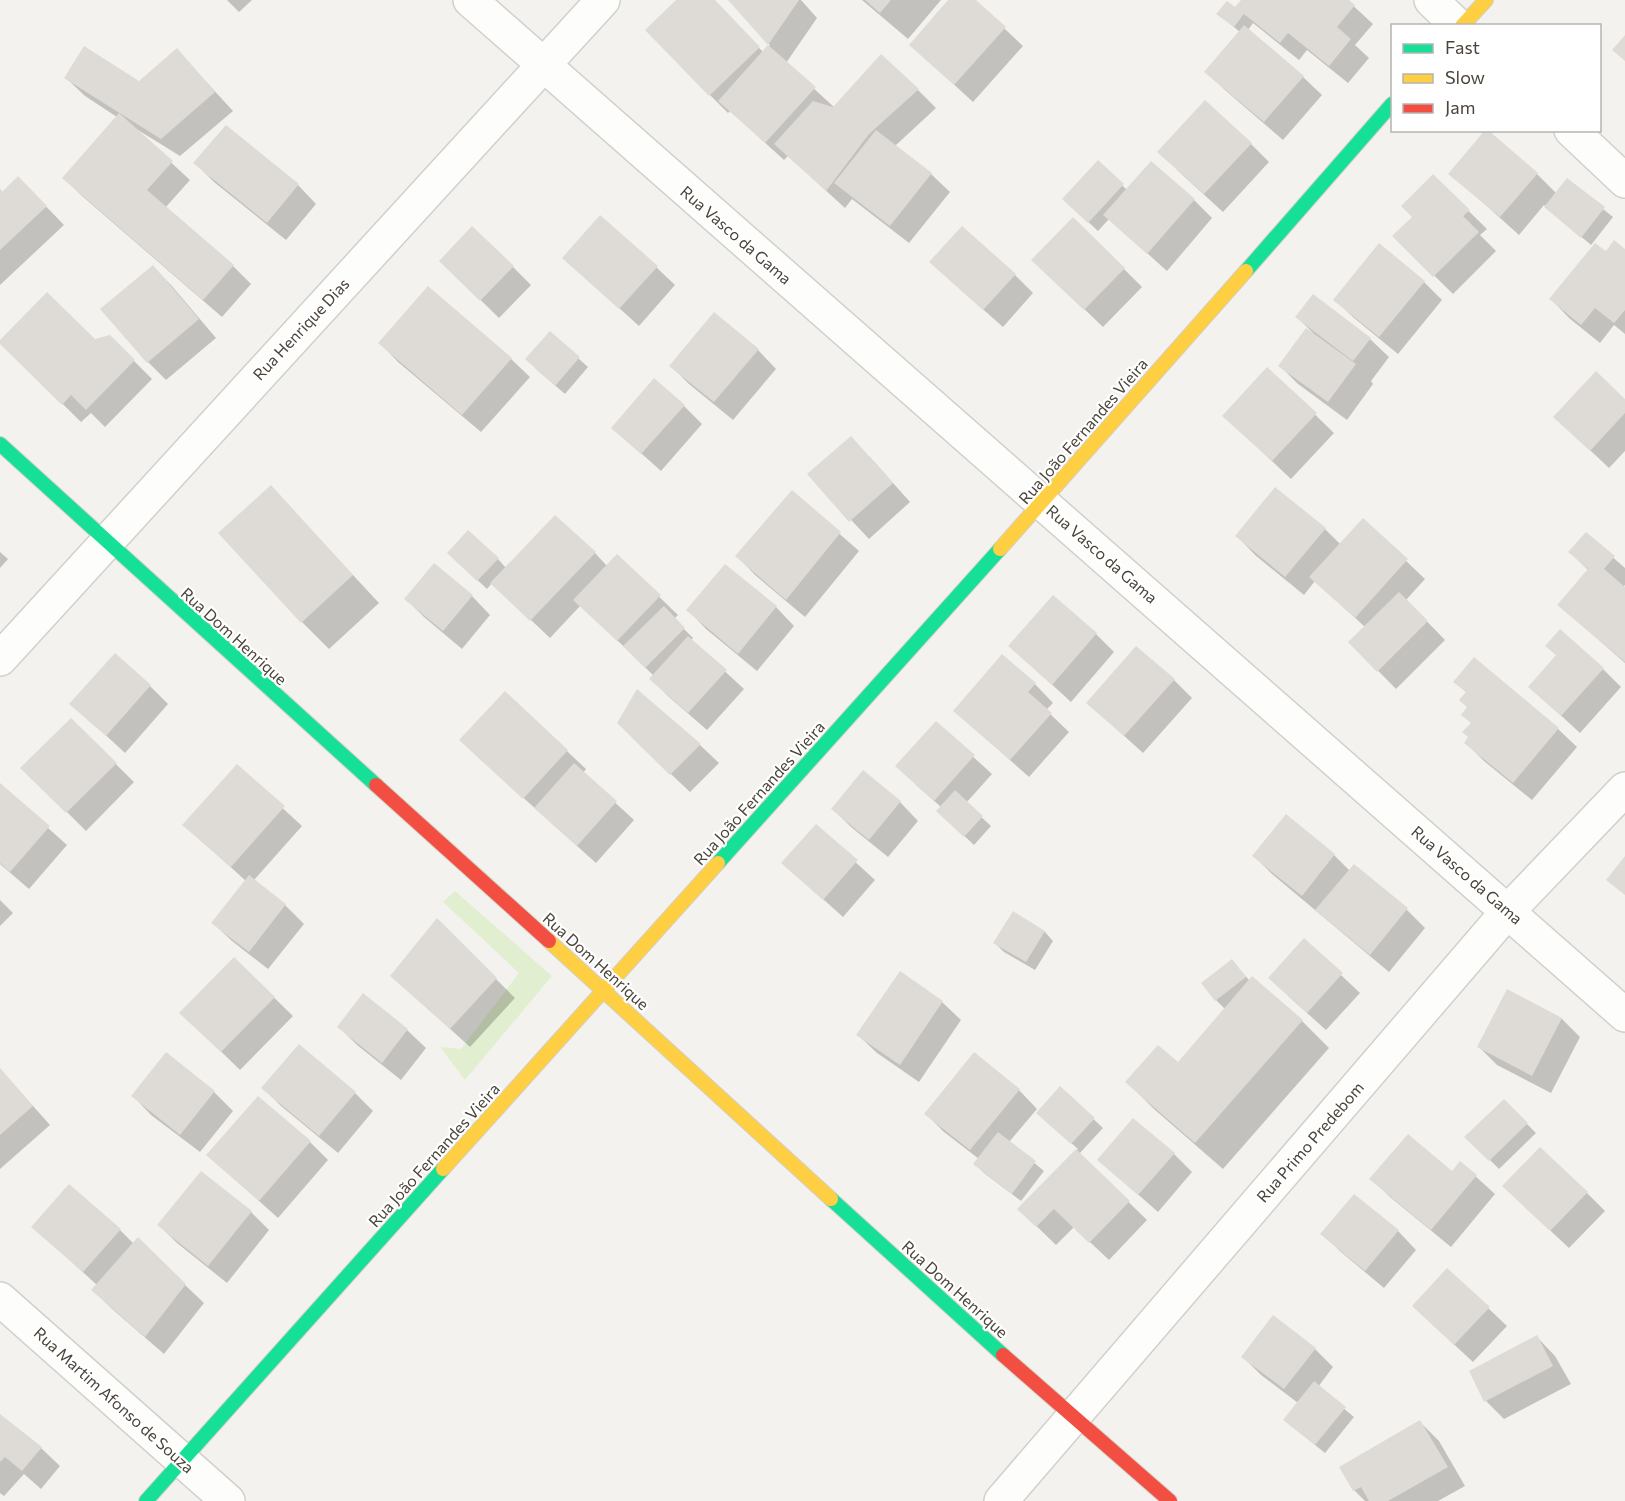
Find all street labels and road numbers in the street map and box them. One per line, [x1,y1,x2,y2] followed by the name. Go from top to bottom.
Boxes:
[677,181,796,288] street label: Rua Vasco da Gama
[249,274,353,384] street label: Rua Henrique Dias
[1014,354,1151,507] street label: Rua João Fernandes Vieira
[1043,500,1162,607] street label: Rua Vasco da Gama
[177,583,291,688] street label: Rua Dom Henrique
[689,717,828,868] street label: Rua João Fernandes Vieira
[1408,821,1527,928] street label: Rua Vasco da Gama
[539,908,653,1013] street label: Rua Dom Henrique
[1252,1078,1367,1206] street label: Rua Primo Predebom
[364,1079,503,1230] street label: Rua João Fernandes Vieira
[898,1236,1012,1341] street label: Rua Dom Henrique
[30,1323,198,1477] street label: Rua Martim Afonso de Souza

